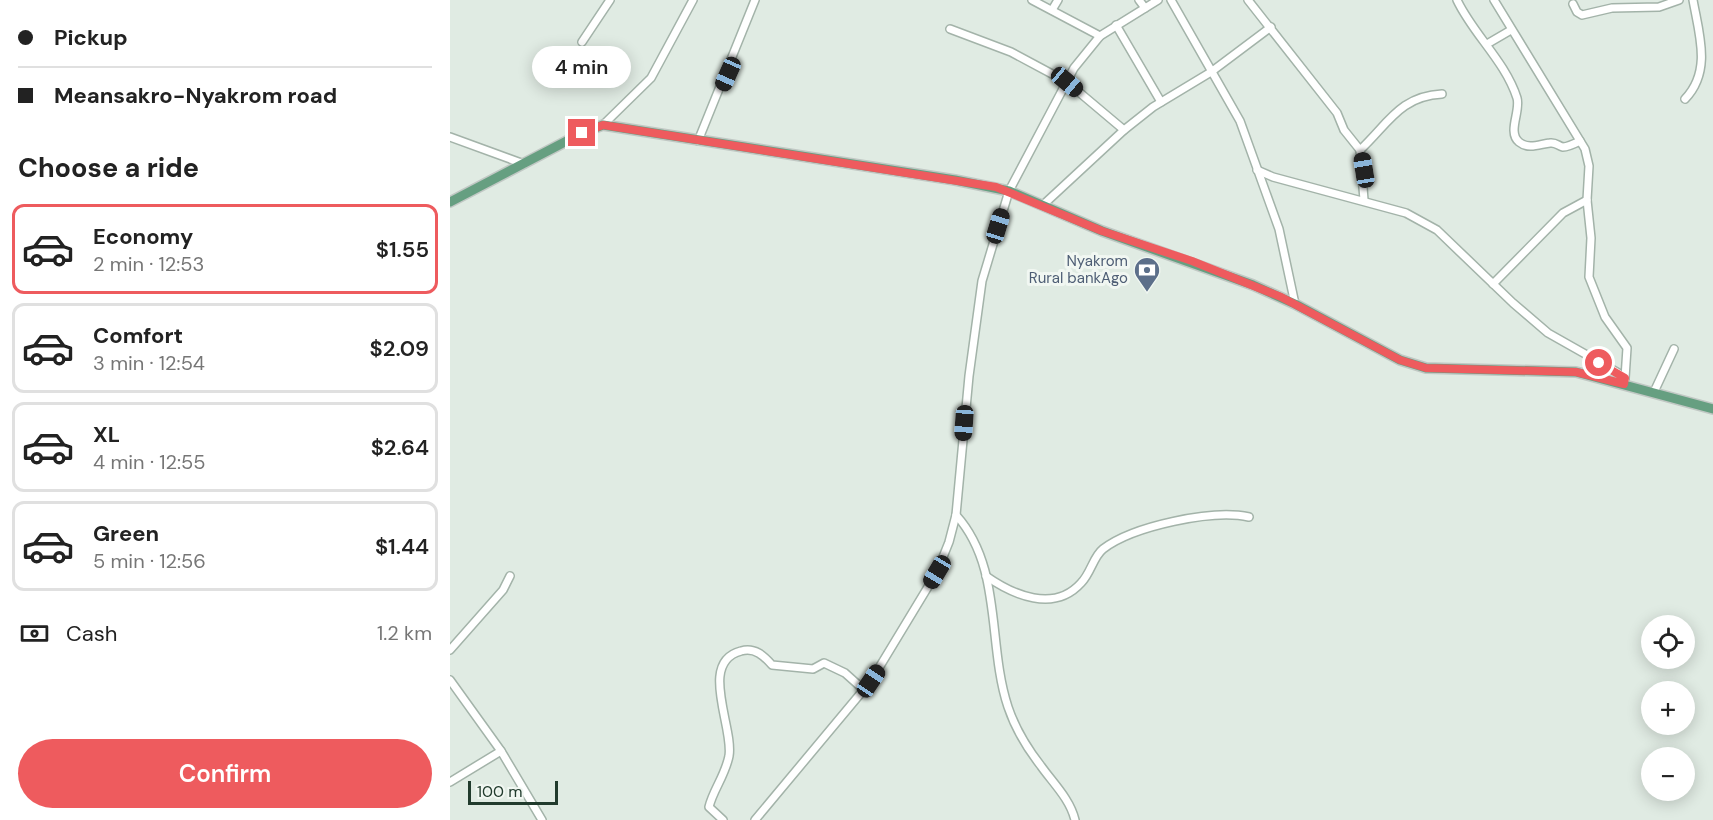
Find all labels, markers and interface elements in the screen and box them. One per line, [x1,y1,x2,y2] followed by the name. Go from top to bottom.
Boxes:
[54,23,128,52] text: Pickup
[532,46,632,88] callout: 4 min
[555,54,608,80] text: 4 min
[712,54,744,94] car
[1047,64,1087,100] car
[54,81,337,110] text: Meansakro-Nyakrom road
[568,119,595,146] route end
[18,150,199,185] text: Choose a ride
[1352,151,1376,189] car
[984,206,1012,246] car
[21,222,75,276] icon: car
[93,222,193,251] text: Economy
[376,235,429,264] text: $1.55
[93,251,204,277] text: 2 min · 12:53
[1029,251,1128,288] place label: Nyakrom Rural bankAgo
[1132,255,1162,293] bank icon: Nyakrom Rural bankAgo
[21,321,75,375] icon: car
[93,321,183,350] text: Comfort
[370,334,429,363] text: $2.09
[1585,349,1612,376] route start
[93,350,205,376] text: 3 min · 12:54
[954,404,974,442] car
[21,420,75,474] icon: car
[93,420,120,449] text: XL
[371,433,429,462] text: $2.64
[93,449,205,475] text: 4 min · 12:55
[21,519,75,573] icon: car
[93,519,159,548] text: Green
[375,532,429,561] text: $1.44
[93,548,206,574] text: 5 min · 12:56
[920,552,954,592] car
[1641,615,1695,801] map controls
[1641,615,1695,669] button: locate
[18,617,51,650] icon: cash
[66,619,117,648] text: Cash
[377,620,432,646] text: 1.2 km
[853,661,889,701] car
[1641,681,1695,735] button: +
[18,739,432,808] button: Confirm
[1641,747,1695,801] button: −
[468,778,558,806] scale bar
[477,781,522,802] text: 100 m

